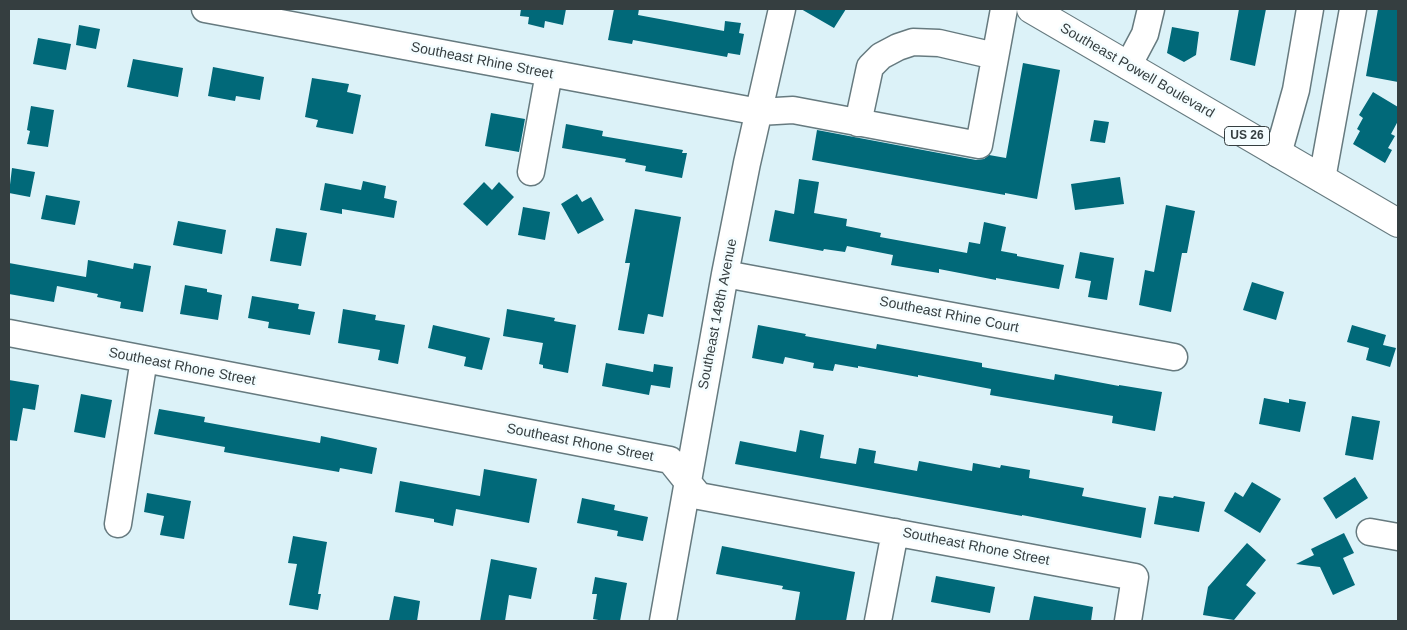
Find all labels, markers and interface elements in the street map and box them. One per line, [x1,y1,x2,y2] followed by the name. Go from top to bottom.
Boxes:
[1057,20,1217,122] street label: Southeast Powell Boulevard
[409,39,555,83] street label: Southeast Rhine Street
[1224,126,1270,146] road number: US 26
[695,237,741,391] street label: Southeast 148th Avenue
[878,293,1020,337] street label: Southeast Rhine Court
[107,344,257,390] street label: Southeast Rhone Street
[505,420,655,466] street label: Southeast Rhone Street
[901,524,1051,570] street label: Southeast Rhone Street

